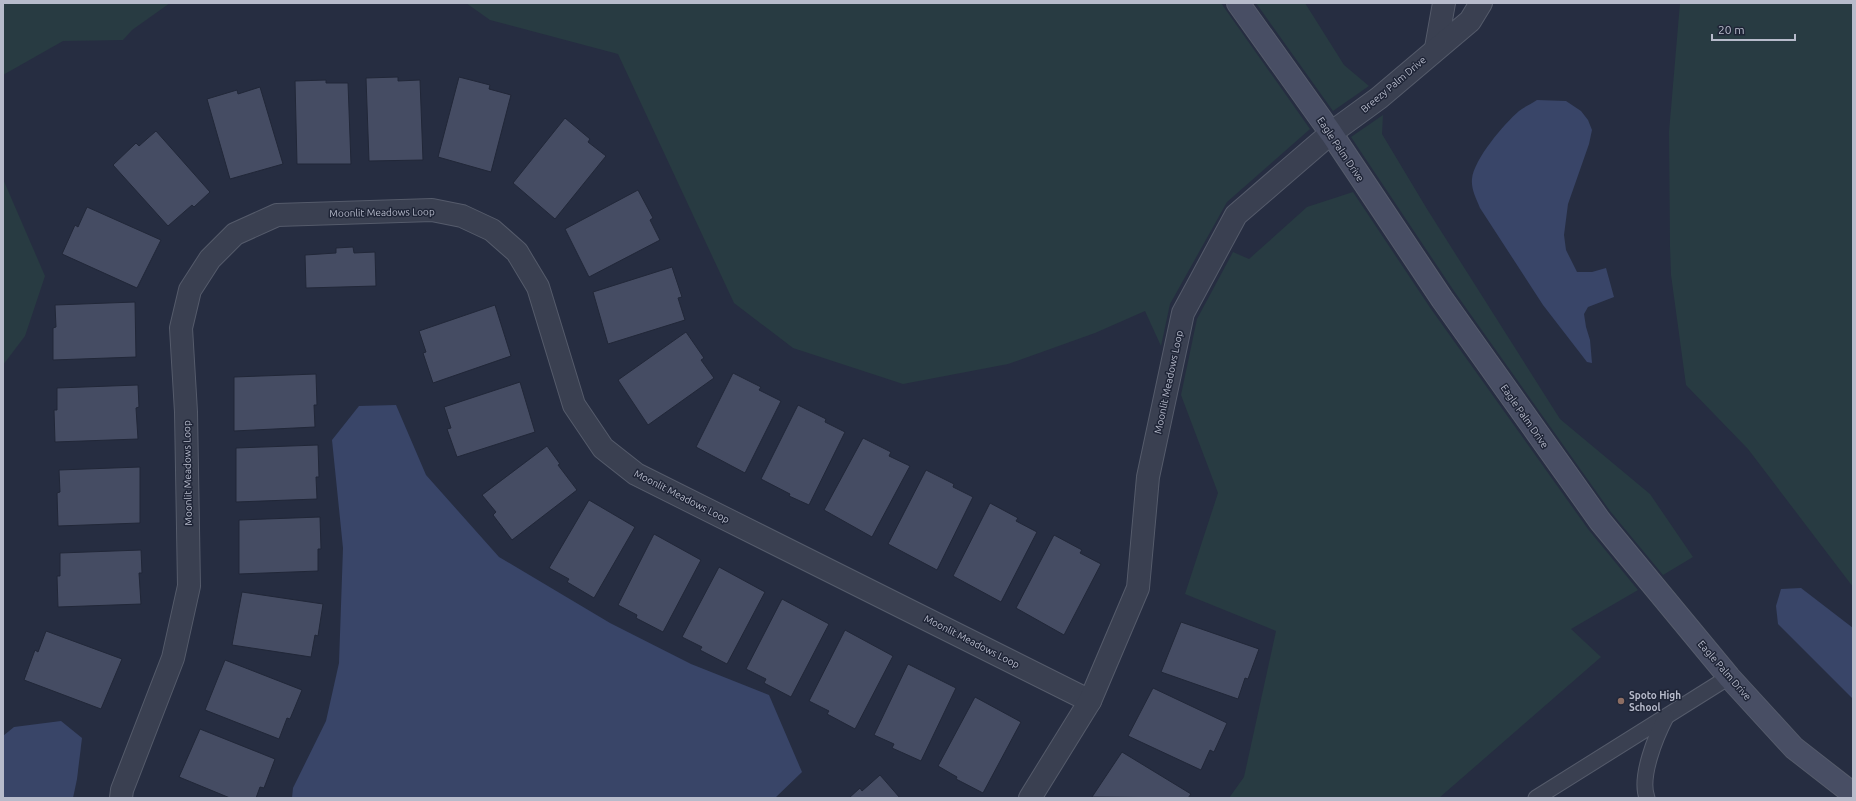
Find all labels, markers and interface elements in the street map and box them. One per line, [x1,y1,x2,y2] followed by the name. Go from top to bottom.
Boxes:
[1712,16,1795,42] scale bar
[1718,23,1745,36] text: 20 m
[1359,54,1428,115] street label: Breezy Palm Drive
[1315,115,1366,184] street label: Eagle Palm Drive
[329,206,435,219] street label: Moonlit Meadows Loop
[1152,329,1185,435] street label: Moonlit Meadows Loop
[1499,382,1551,450] street label: Eagle Palm Drive
[181,420,194,526] street label: Moonlit Meadows Loop
[632,468,731,525] street label: Moonlit Meadows Loop
[922,613,1021,670] street label: Moonlit Meadows Loop
[1696,638,1753,702] street label: Eagle Palm Drive
[1629,690,1681,713] place label: Spoto High School
[1616,696,1626,706] marker: Spoto High School

